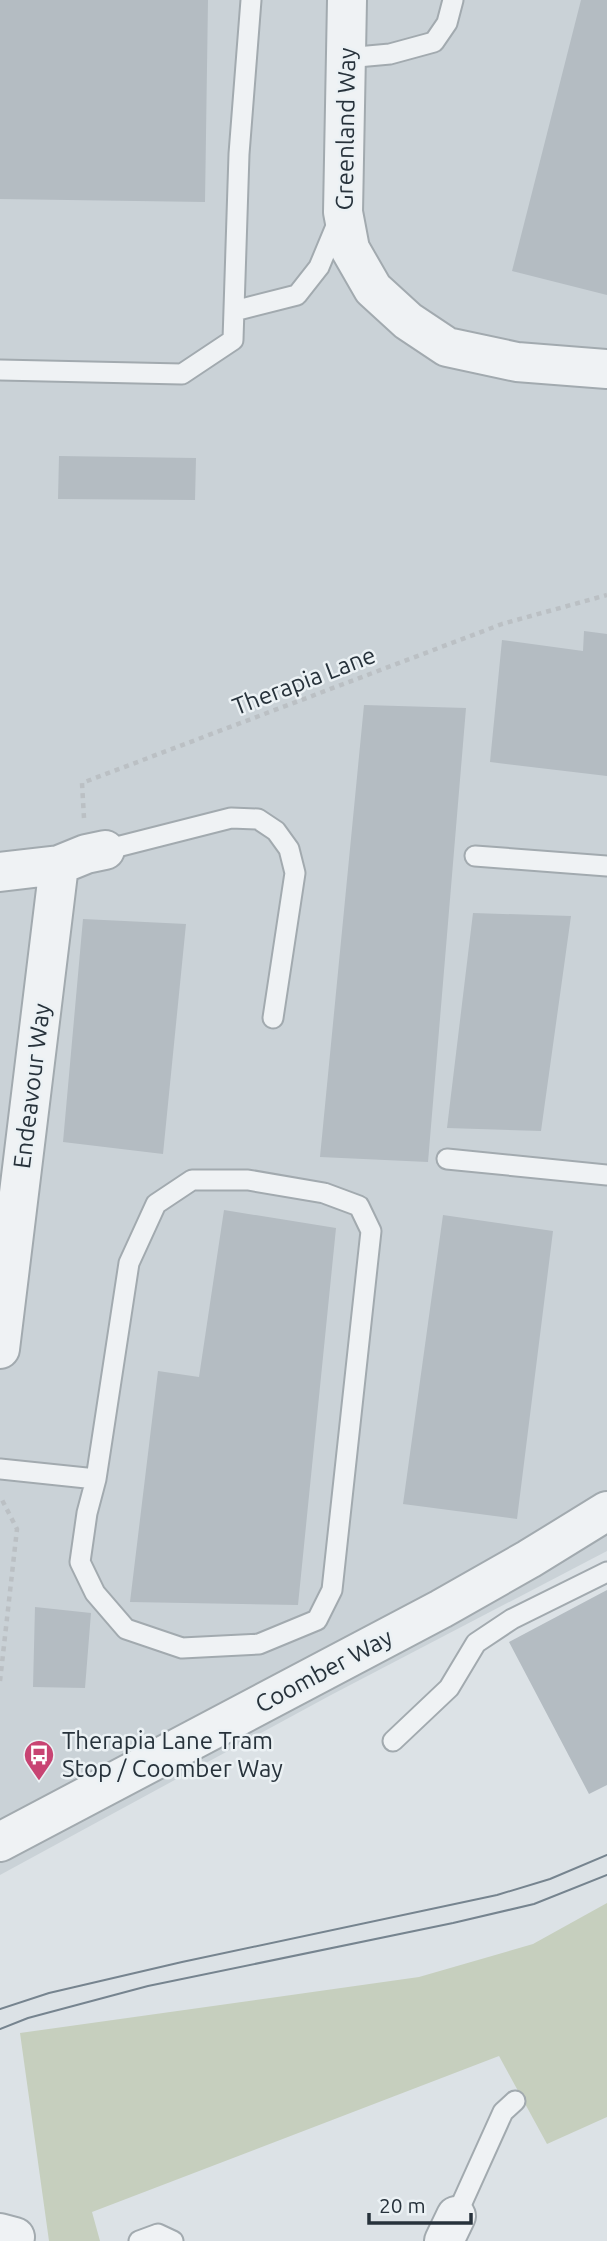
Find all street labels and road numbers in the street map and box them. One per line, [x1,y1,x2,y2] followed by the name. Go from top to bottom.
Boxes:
[331,47,360,211] street label: Greenland Way
[229,641,379,720] street label: Therapia Lane
[8,1001,55,1170] street label: Endeavour Way
[251,1623,397,1718] street label: Coomber Way

